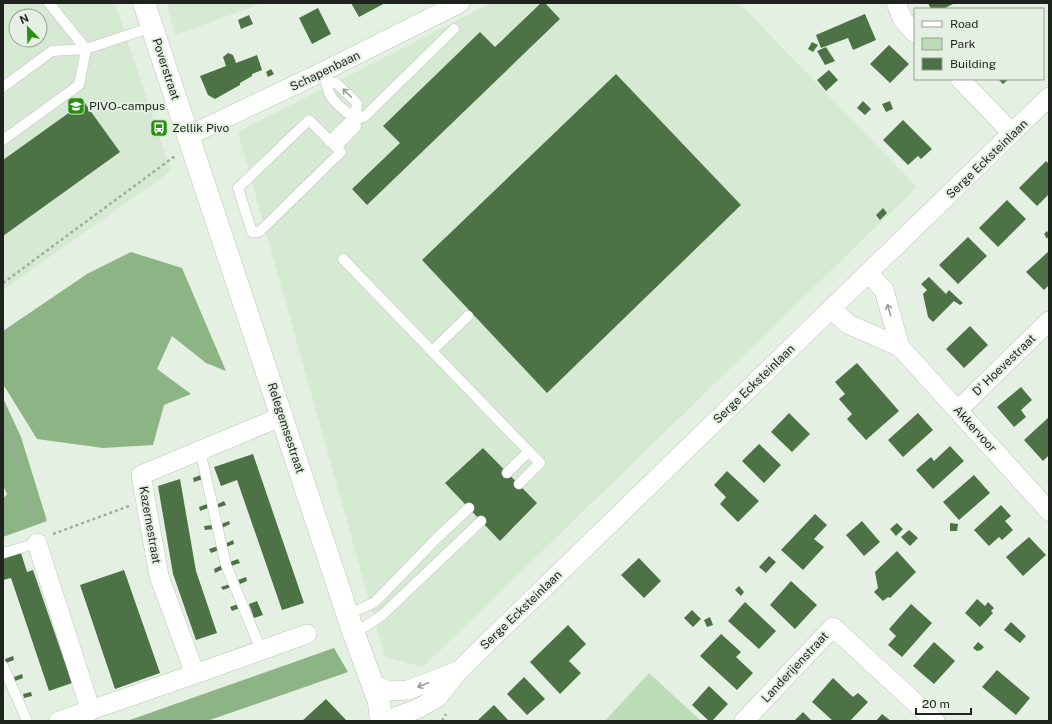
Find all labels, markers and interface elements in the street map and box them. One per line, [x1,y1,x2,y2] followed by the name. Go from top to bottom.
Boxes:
[8,8,48,48] north arrow
[914,8,1044,80] legend
[18,12,30,26] text: N
[950,17,978,31] text: Road
[149,36,183,102] street label: Poverstraat
[950,37,976,51] text: Park
[288,48,362,94] street label: Schapenbaan
[950,57,996,71] text: Building
[342,88,352,98] one-way arrow
[66,96,86,116] school or university icon: PIVO-campus
[89,99,165,113] place label: PIVO-campus
[943,117,1031,201] street label: Serge Ecksteinlaan
[149,118,169,138] bus stop icon: Zellik Pivo
[172,121,230,135] place label: Zellik Pivo
[885,304,893,317] one-way arrow
[970,331,1039,399] street label: D' Hoevestraat
[710,342,798,426] street label: Serge Ecksteinlaan
[265,381,307,476] street label: Relegemsestraat
[951,403,1000,455] street label: Akkervoor
[136,485,164,565] street label: Kazernestraat
[477,568,565,652] street label: Serge Ecksteinlaan
[759,629,832,705] street label: Landerijenstraat
[417,681,429,689] one-way arrow
[916,690,971,716] scale bar
[922,697,950,711] text: 20 m

